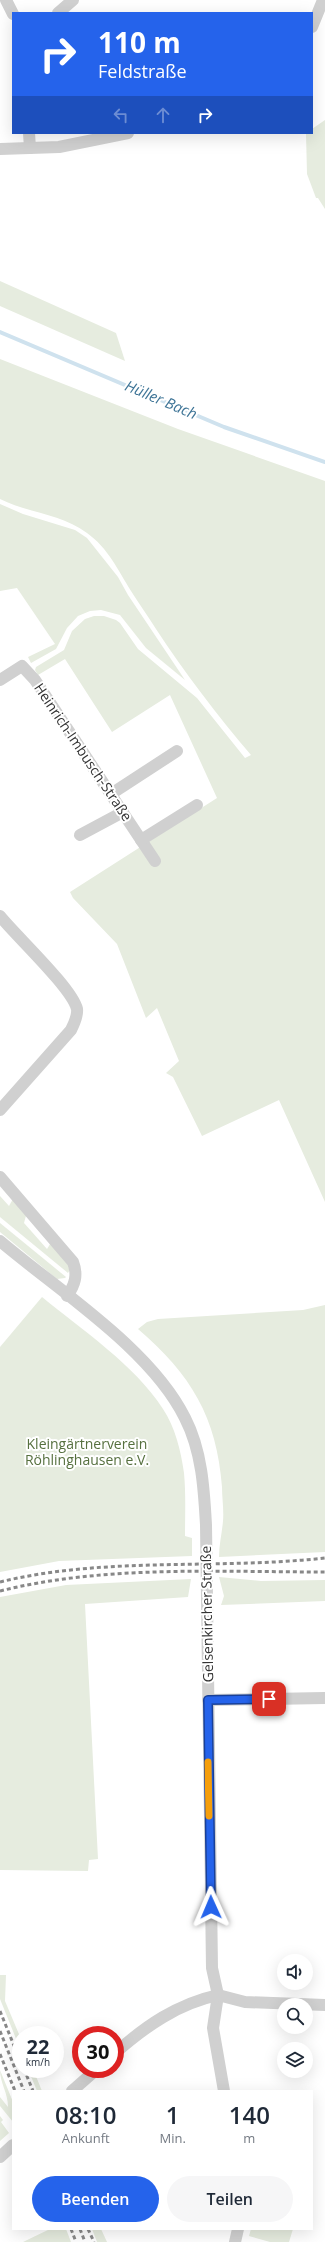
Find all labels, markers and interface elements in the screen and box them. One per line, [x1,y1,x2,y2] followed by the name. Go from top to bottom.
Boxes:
[98,23,181,61] text: 110 m
[32,28,84,80] icon: right
[98,59,187,83] text: Feldstraße
[110,104,132,126] icon: left
[152,104,174,126] icon: ahead
[194,104,216,126] icon: right
[122,375,201,423] water label: Hüller Bach
[30,679,137,825] street label: Heinrich-Imbusch-Straße
[25,1434,149,1469] park label: Kleingärtnerverein Röhlinghausen e.V.
[196,1545,217,1682] street label: Gelsenkircher Straße
[252,1682,286,1716] pin
[258,1688,280,1710] icon: arrive
[190,1886,232,1928] position arrow
[277,1954,313,2078] map controls
[277,1954,313,1990] button: sound
[277,1998,313,2034] button: search
[72,2026,124,2078] speed limit sign: 30
[27,2033,49,2060] text: 22
[277,2042,313,2078] button: layers
[26,2055,50,2069] text: km/h
[55,2098,116,2131] text: 08:10
[166,2098,179,2131] text: 1
[229,2098,270,2131] text: 140
[62,2129,110,2147] text: Ankunft
[159,2129,186,2147] text: Min.
[243,2129,255,2147] text: m
[32,2176,159,2222] button: Beenden
[167,2176,293,2222] button: Teilen

